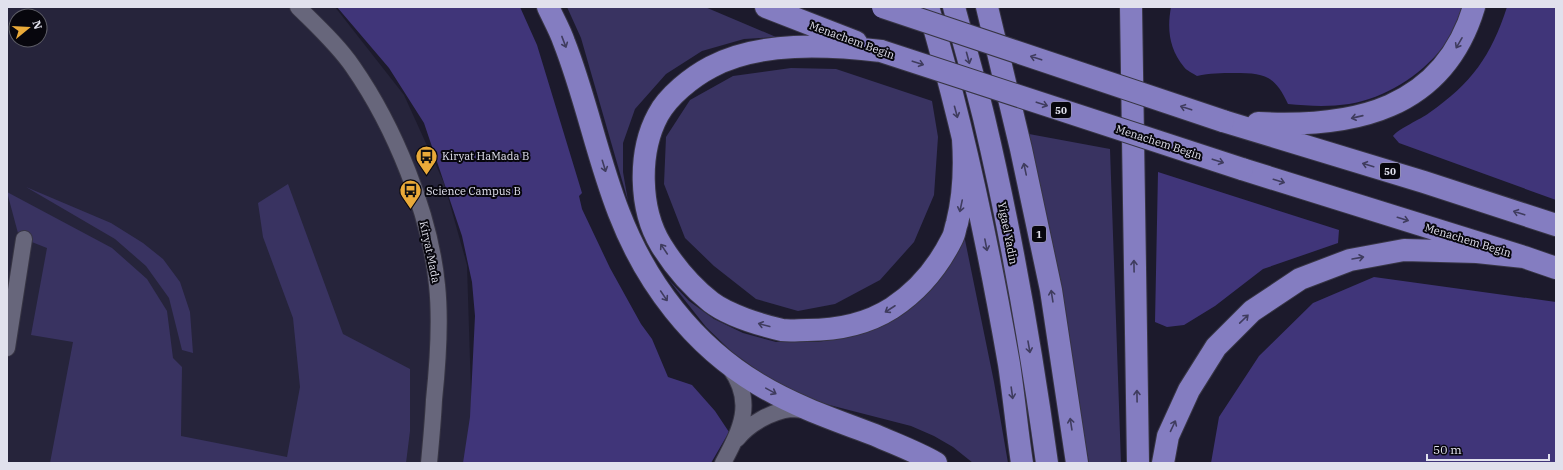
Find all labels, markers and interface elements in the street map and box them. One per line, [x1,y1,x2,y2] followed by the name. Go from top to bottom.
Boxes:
[8,8,48,48] north arrow
[807,18,897,62] street label: Menachem Begin
[30,19,46,31] text: N
[561,36,569,48] one-way arrow
[1455,37,1463,49] one-way arrow
[964,51,972,64] one-way arrow
[1030,54,1043,61] one-way arrow
[912,60,924,68] one-way arrow
[1035,101,1048,108] one-way arrow
[1051,102,1071,118] road number: 50
[1181,104,1193,112] one-way arrow
[953,105,961,118] one-way arrow
[1351,113,1364,121] one-way arrow
[1114,121,1204,163] street label: Menachem Begin
[413,143,439,176] bus stop icon: Kiryat HaMada B
[442,149,529,163] place label: Kiryat HaMada B
[1212,158,1224,166] one-way arrow
[601,160,608,173] one-way arrow
[1362,161,1375,168] one-way arrow
[1021,162,1029,175] one-way arrow
[1380,163,1400,179] road number: 50
[398,178,424,211] bus stop icon: Science Campus B
[1272,178,1285,185] one-way arrow
[426,184,521,198] place label: Science Campus B
[956,199,964,212] one-way arrow
[995,201,1021,265] street label: Yigael Yadin
[1513,208,1525,216] one-way arrow
[1396,216,1409,223] one-way arrow
[417,220,443,284] street label: Kiryat Mada
[1423,220,1513,260] street label: Menachem Begin
[1032,226,1046,242] road number: 1
[982,239,990,252] one-way arrow
[660,243,668,254] one-way arrow
[1351,254,1364,262] one-way arrow
[1130,260,1138,273] one-way arrow
[660,290,668,301] one-way arrow
[1047,290,1055,303] one-way arrow
[884,306,896,314] one-way arrow
[1239,314,1249,324] one-way arrow
[758,321,771,328] one-way arrow
[1026,340,1034,353] one-way arrow
[1009,386,1016,399] one-way arrow
[764,387,776,395] one-way arrow
[1133,390,1140,403] one-way arrow
[1067,418,1075,431] one-way arrow
[1169,420,1177,432] one-way arrow
[1427,436,1549,462] scale bar
[1433,442,1462,457] text: 50 m

